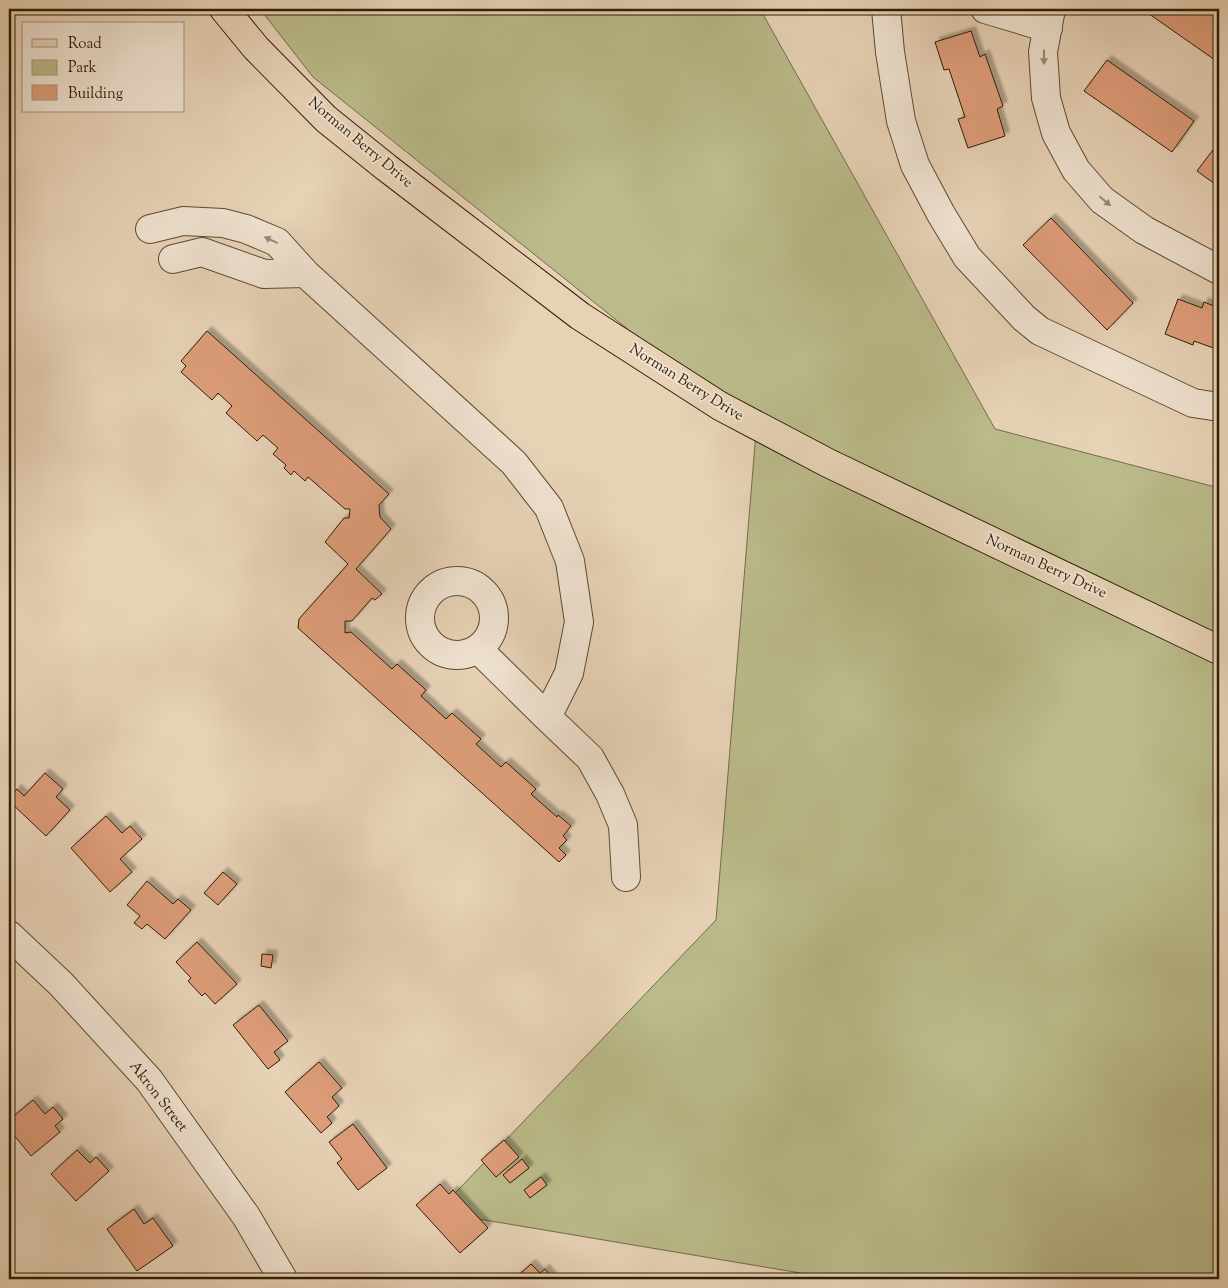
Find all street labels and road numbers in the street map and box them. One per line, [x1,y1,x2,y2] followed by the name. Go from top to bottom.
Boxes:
[303,93,417,193] street label: Norman Berry Drive
[625,339,747,427] street label: Norman Berry Drive
[982,530,1110,604] street label: Norman Berry Drive
[124,1057,192,1137] street label: Akron Street

